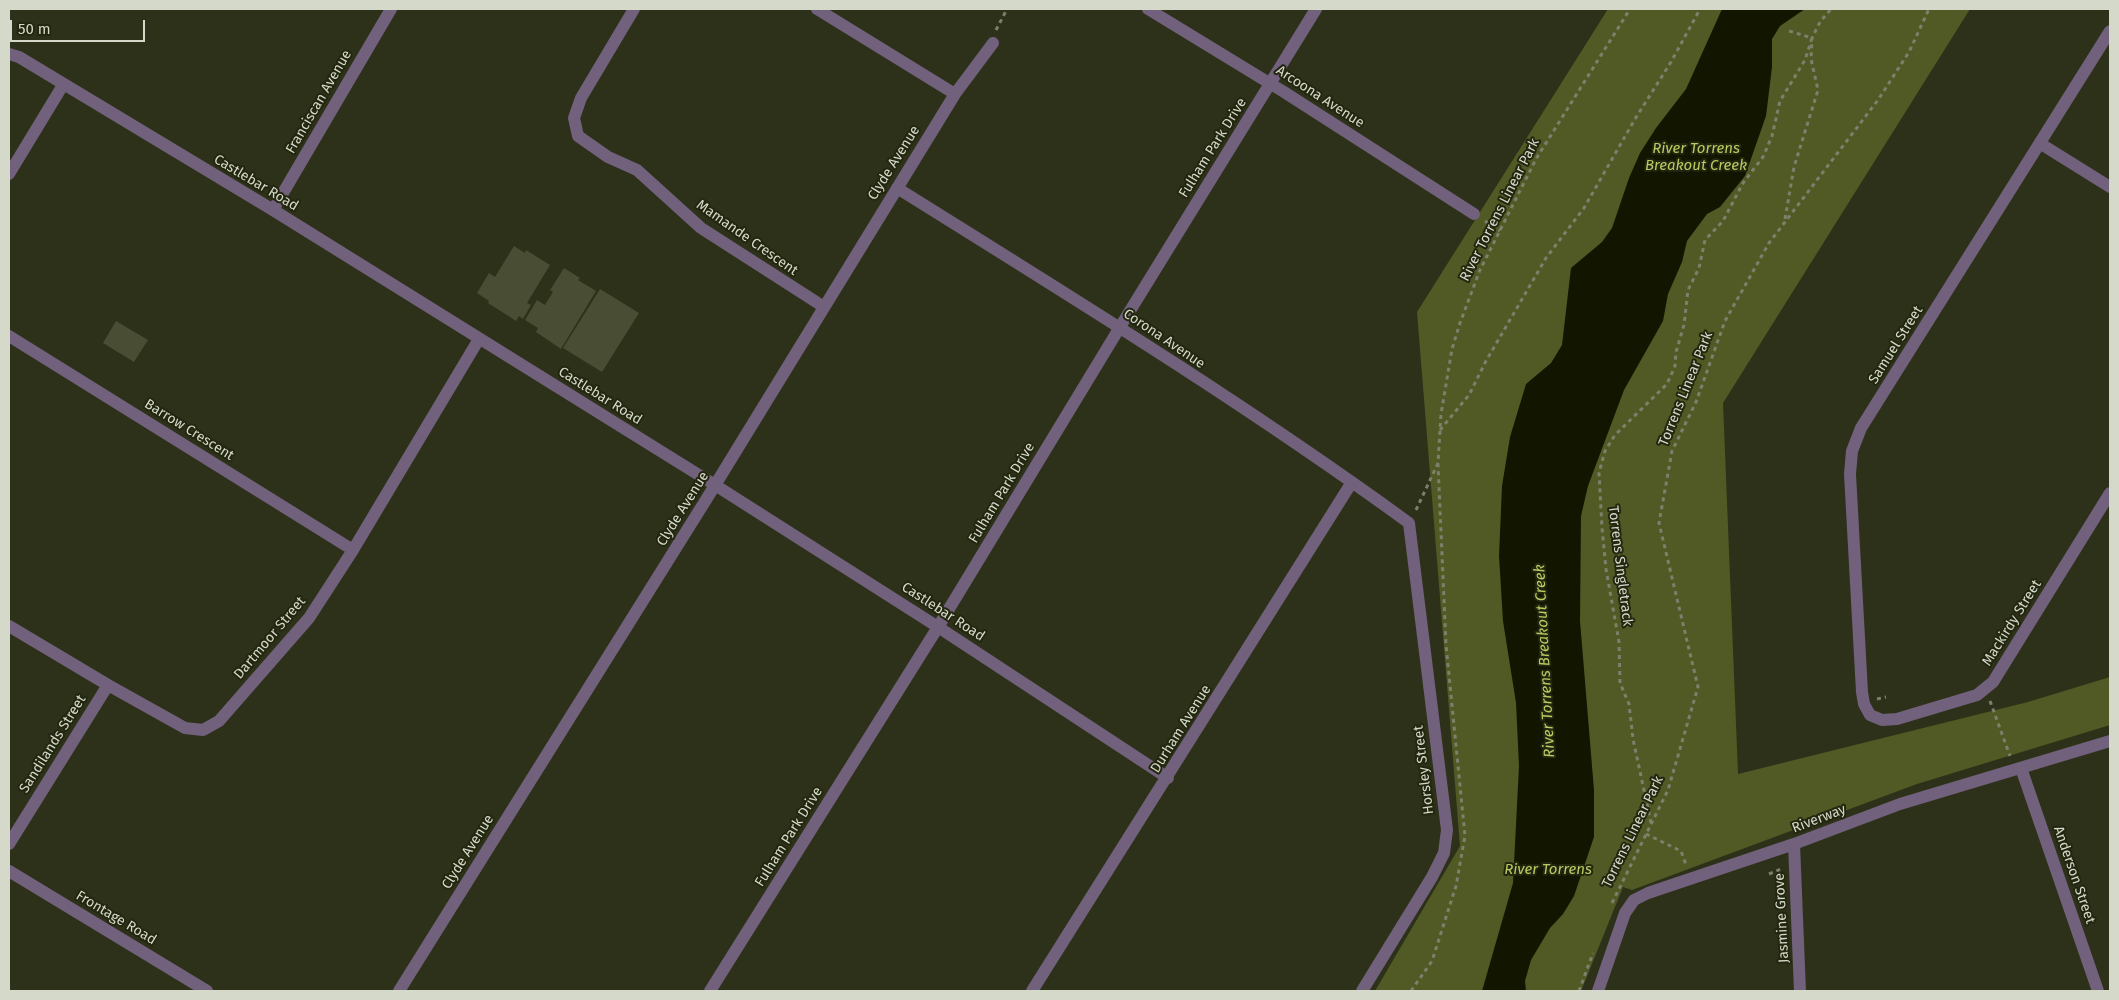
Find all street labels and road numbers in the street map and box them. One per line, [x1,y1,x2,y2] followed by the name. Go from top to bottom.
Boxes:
[283,47,355,157] street label: Franciscan Avenue
[1273,62,1367,132] street label: Arcoona Avenue
[1176,95,1250,201] street label: Fulham Park Drive
[864,123,924,203] street label: Clyde Avenue
[1457,136,1543,284] street label: River Torrens Linear Park
[211,151,301,215] street label: Castlebar Road
[693,197,801,279] street label: Mamande Crescent
[1865,303,1927,387] street label: Samuel Street
[1120,306,1208,372] street label: Corona Avenue
[1655,329,1717,449] street label: Torrens Linear Park
[555,364,645,428] street label: Castlebar Road
[141,396,237,464] street label: Barrow Crescent
[965,440,1039,546] street label: Fulham Park Drive
[653,469,713,549] street label: Clyde Avenue
[1604,505,1636,627] street label: Torrens Singletrack
[1979,577,2045,669] street label: Mackirdy Street
[898,579,988,645] street label: Castlebar Road
[231,593,309,683] street label: Dartmoor Street
[1147,682,1215,776] street label: Durham Avenue
[16,692,90,796] street label: Sandilands Street
[1410,725,1438,815] street label: Horsley Street
[1599,773,1667,891] street label: Torrens Linear Park
[752,784,826,890] street label: Fulham Park Drive
[1790,801,1848,837] street label: Riverway
[438,812,498,892] street label: Clyde Avenue
[2049,824,2099,926] street label: Anderson Street
[1771,873,1793,963] street label: Jasmine Grove
[73,887,159,949] street label: Frontage Road

